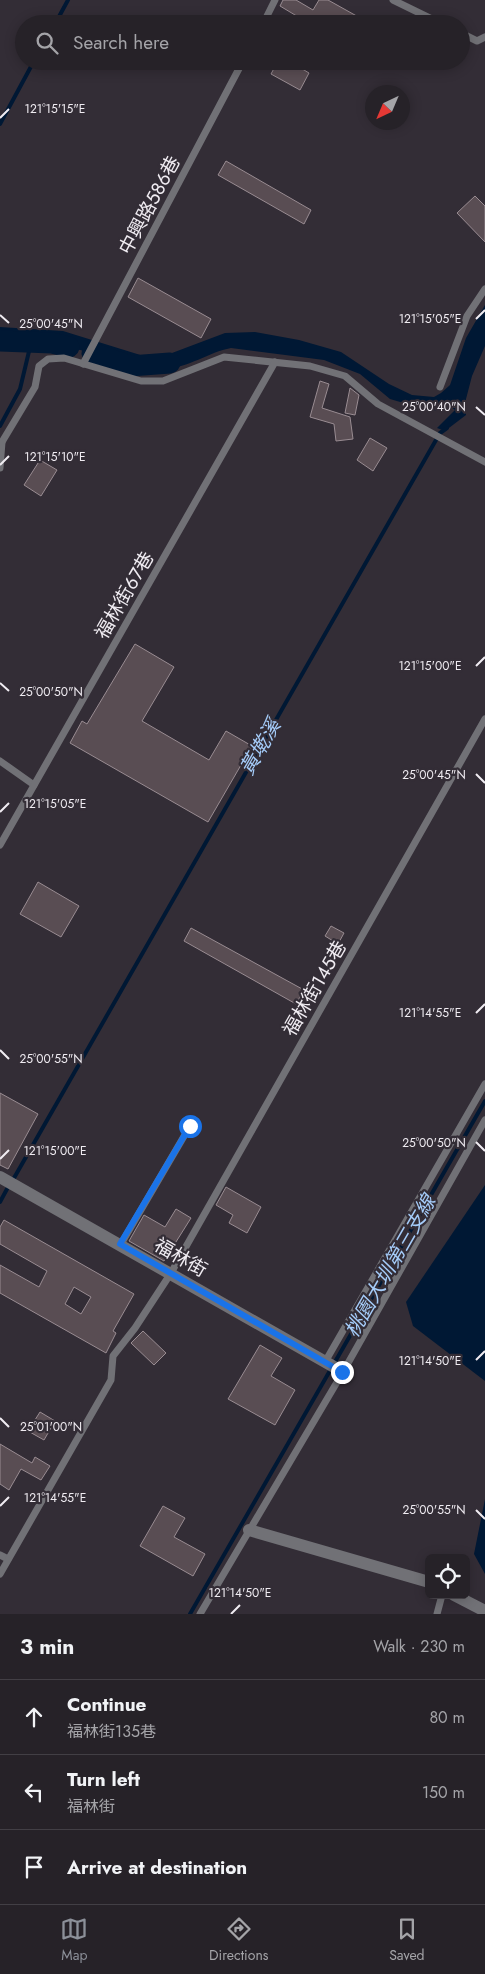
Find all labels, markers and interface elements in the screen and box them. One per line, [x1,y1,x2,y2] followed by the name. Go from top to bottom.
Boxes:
[15,15,470,70] search box
[33,29,61,57] icon: search
[73,29,169,56] text: Search here
[365,85,410,130] north arrow
[25,100,85,118] text: 121°15'15"E
[112,151,187,259] street label: 中興路586巷
[399,310,461,328] text: 121°15'05"E
[19,315,83,333] text: 25°00'45"N
[402,398,466,416] text: 25°00'40"N
[24,448,86,466] text: 121°15'10"E
[89,547,160,644] street label: 福林街67巷
[398,657,462,675] text: 121°15'00"E
[19,683,83,701] text: 25°00'50"N
[233,711,289,780] water label: 黃墘溪
[402,766,466,784] text: 25°00'45"N
[24,795,86,813] text: 121°15'05"E
[276,935,353,1041] street label: 福林街145巷
[399,1004,461,1022] text: 121°14'55"E
[19,1050,83,1068] text: 25°00'55"N
[179,1115,202,1138] route start
[402,1134,466,1152] text: 25°00'50"N
[23,1142,87,1160] text: 121°15'00"E
[338,1188,444,1343] water label: 桃園大圳第三支線
[149,1231,212,1283] street label: 福林街
[399,1352,461,1370] text: 121°14'50"E
[331,1361,354,1384] route end
[20,1418,82,1436] text: 25°01'00"N
[24,1489,86,1507] text: 121°14'55"E
[402,1501,466,1519] text: 25°00'55"N
[425,1554,470,1599] map controls
[425,1554,470,1599] button: locate
[209,1584,271,1602] text: 121°14'50"E
[20,1632,74,1662] text: 3 min
[373,1635,465,1658] text: Walk · 230 m
[67,1691,146,1718] text: Continue
[20,1703,48,1731] icon: ahead
[429,1706,465,1729] text: 80 m
[67,1720,156,1743] text: 福林街135巷
[67,1766,140,1793] text: Turn left
[20,1778,48,1806] icon: left
[422,1781,465,1804] text: 150 m
[67,1795,115,1818] text: 福林街
[20,1853,48,1881] icon: arrive
[67,1854,247,1881] text: Arrive at destination
[60,1915,88,1965] tab: Map
[209,1915,268,1965] tab: Directions
[389,1915,425,1965] tab: Saved

